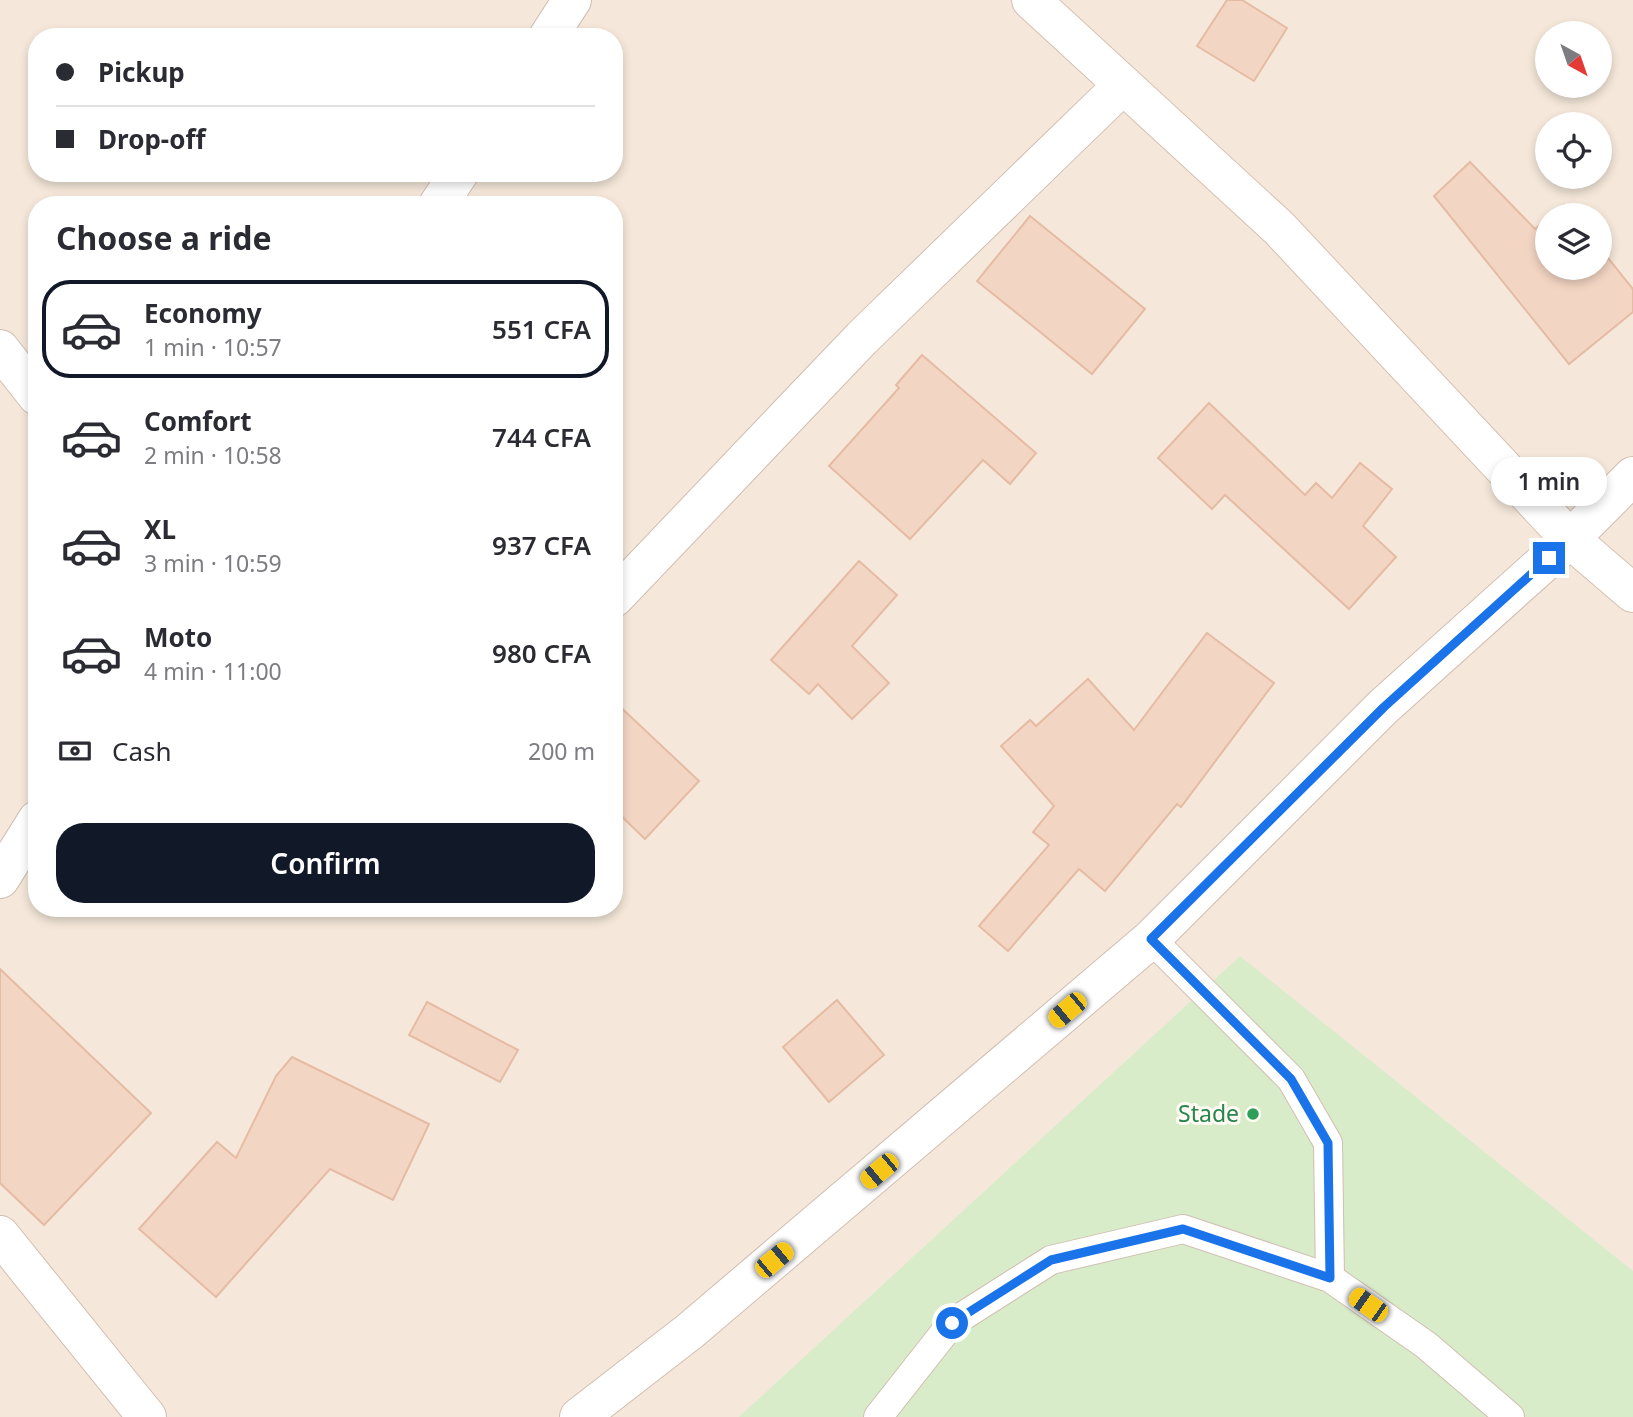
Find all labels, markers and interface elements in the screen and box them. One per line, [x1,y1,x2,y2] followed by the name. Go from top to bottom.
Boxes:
[1535,21,1612,98] north arrow
[1535,21,1612,280] map controls
[98,54,185,90] text: Pickup
[1535,112,1612,189] button: locate
[98,121,205,157] text: Drop-off
[1535,203,1612,280] button: layers
[56,216,272,259] text: Choose a ride
[144,295,262,331] text: Economy
[60,298,123,361] icon: car
[492,311,591,347] text: 551 CFA
[144,331,282,363] text: 1 min · 10:57
[144,403,252,439] text: Comfort
[60,406,123,469] icon: car
[492,419,591,455] text: 744 CFA
[144,439,282,471] text: 2 min · 10:58
[1491,456,1607,505] callout: 1 min
[1518,465,1580,497] text: 1 min
[144,511,176,547] text: XL
[60,514,123,577] icon: car
[492,527,591,563] text: 937 CFA
[1533,542,1565,574] route end
[144,547,282,579] text: 3 min · 10:59
[144,619,212,655] text: Moto
[60,622,123,685] icon: car
[492,635,591,671] text: 980 CFA
[144,655,282,687] text: 4 min · 11:00
[56,732,94,770] icon: cash
[112,733,172,769] text: Cash
[528,735,595,767] text: 200 m
[56,823,595,903] button: Confirm
[1045,988,1090,1032] car
[1178,1097,1239,1129] place label: Stade
[1245,1106,1261,1122] marker: Stade
[857,1149,902,1193] car
[752,1238,797,1282] car
[1345,1284,1392,1326] car
[936,1307,968,1339] route start

